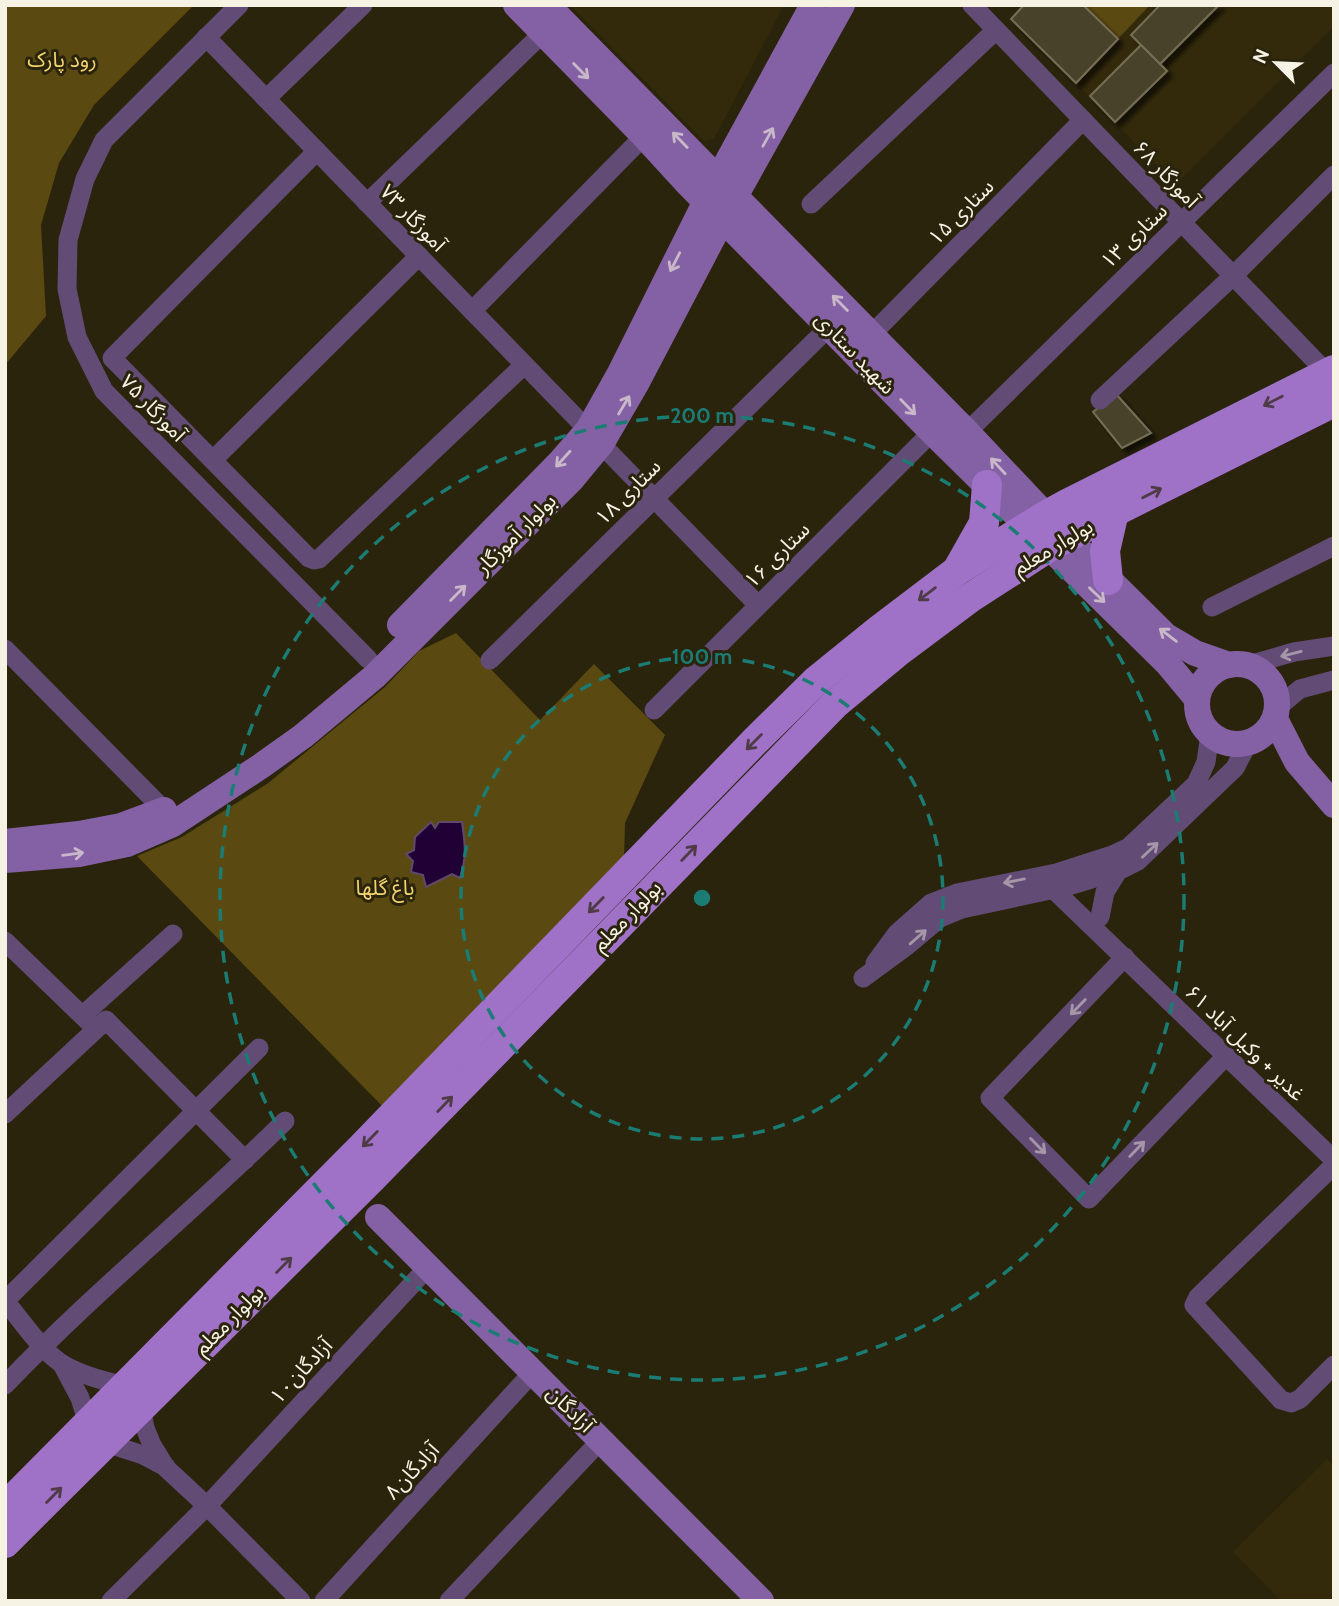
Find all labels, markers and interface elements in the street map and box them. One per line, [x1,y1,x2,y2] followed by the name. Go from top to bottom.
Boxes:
[1241,28,1311,98] north arrow
[1248,45,1274,67] text: N
[27,47,97,73] park label: رود پارک
[572,63,589,80] one-way arrow
[761,128,775,148] one-way arrow
[672,132,689,149] one-way arrow
[1128,135,1205,213] street label: آموزگار ۶۸
[923,174,999,250] street label: ستاری ۱۵
[375,179,452,257] street label: ۷۳ آموزگار
[1095,198,1172,273] street label: ستاری ۱۳
[668,251,682,272] one-way arrow
[831,294,848,311] one-way arrow
[810,306,901,399] street label: شهید ستاری
[115,369,192,447] street label: آموزگار ۷۵
[1263,394,1284,408] one-way arrow
[617,396,631,416] one-way arrow
[899,398,916,415] one-way arrow
[670,403,734,428] text: 200 m
[554,450,571,467] one-way arrow
[590,454,666,530] street label: ستاری ۱۸
[990,458,1007,475] one-way arrow
[1142,485,1162,499] one-way arrow
[469,488,561,580] street label: بولوار آموزگار
[1008,513,1099,583] street label: بولوار معلم
[739,517,815,593] street label: ستاری ۱۶
[449,585,466,602] one-way arrow
[1089,586,1106,603] one-way arrow
[918,587,937,601] one-way arrow
[1159,628,1177,643] one-way arrow
[672,644,732,669] text: 100 m
[1280,648,1303,661] one-way arrow
[746,733,763,750] one-way arrow
[1141,842,1159,858] one-way arrow
[680,845,697,862] one-way arrow
[61,847,84,860] one-way arrow
[356,875,414,903] park label: باغ گلها
[587,875,669,958] street label: بولوار معلم
[1003,875,1026,888] one-way arrow
[690,886,714,910] centre of rings
[587,896,604,913] one-way arrow
[909,929,927,945] one-way arrow
[1180,979,1310,1106] street label: غدیر + وکیل آباد ۶۱
[1069,998,1086,1015] one-way arrow
[436,1095,453,1112] one-way arrow
[361,1130,378,1147] one-way arrow
[1029,1138,1046,1155] one-way arrow
[1128,1141,1145,1158] one-way arrow
[275,1257,292,1274] one-way arrow
[189,1280,271,1362] street label: بولوار معلم
[264,1332,338,1409] street label: آزادگان۱۰
[542,1380,600,1438] street label: آزادگان
[379,1437,445,1504] street label: آزادگان۸
[45,1486,62,1503] one-way arrow

